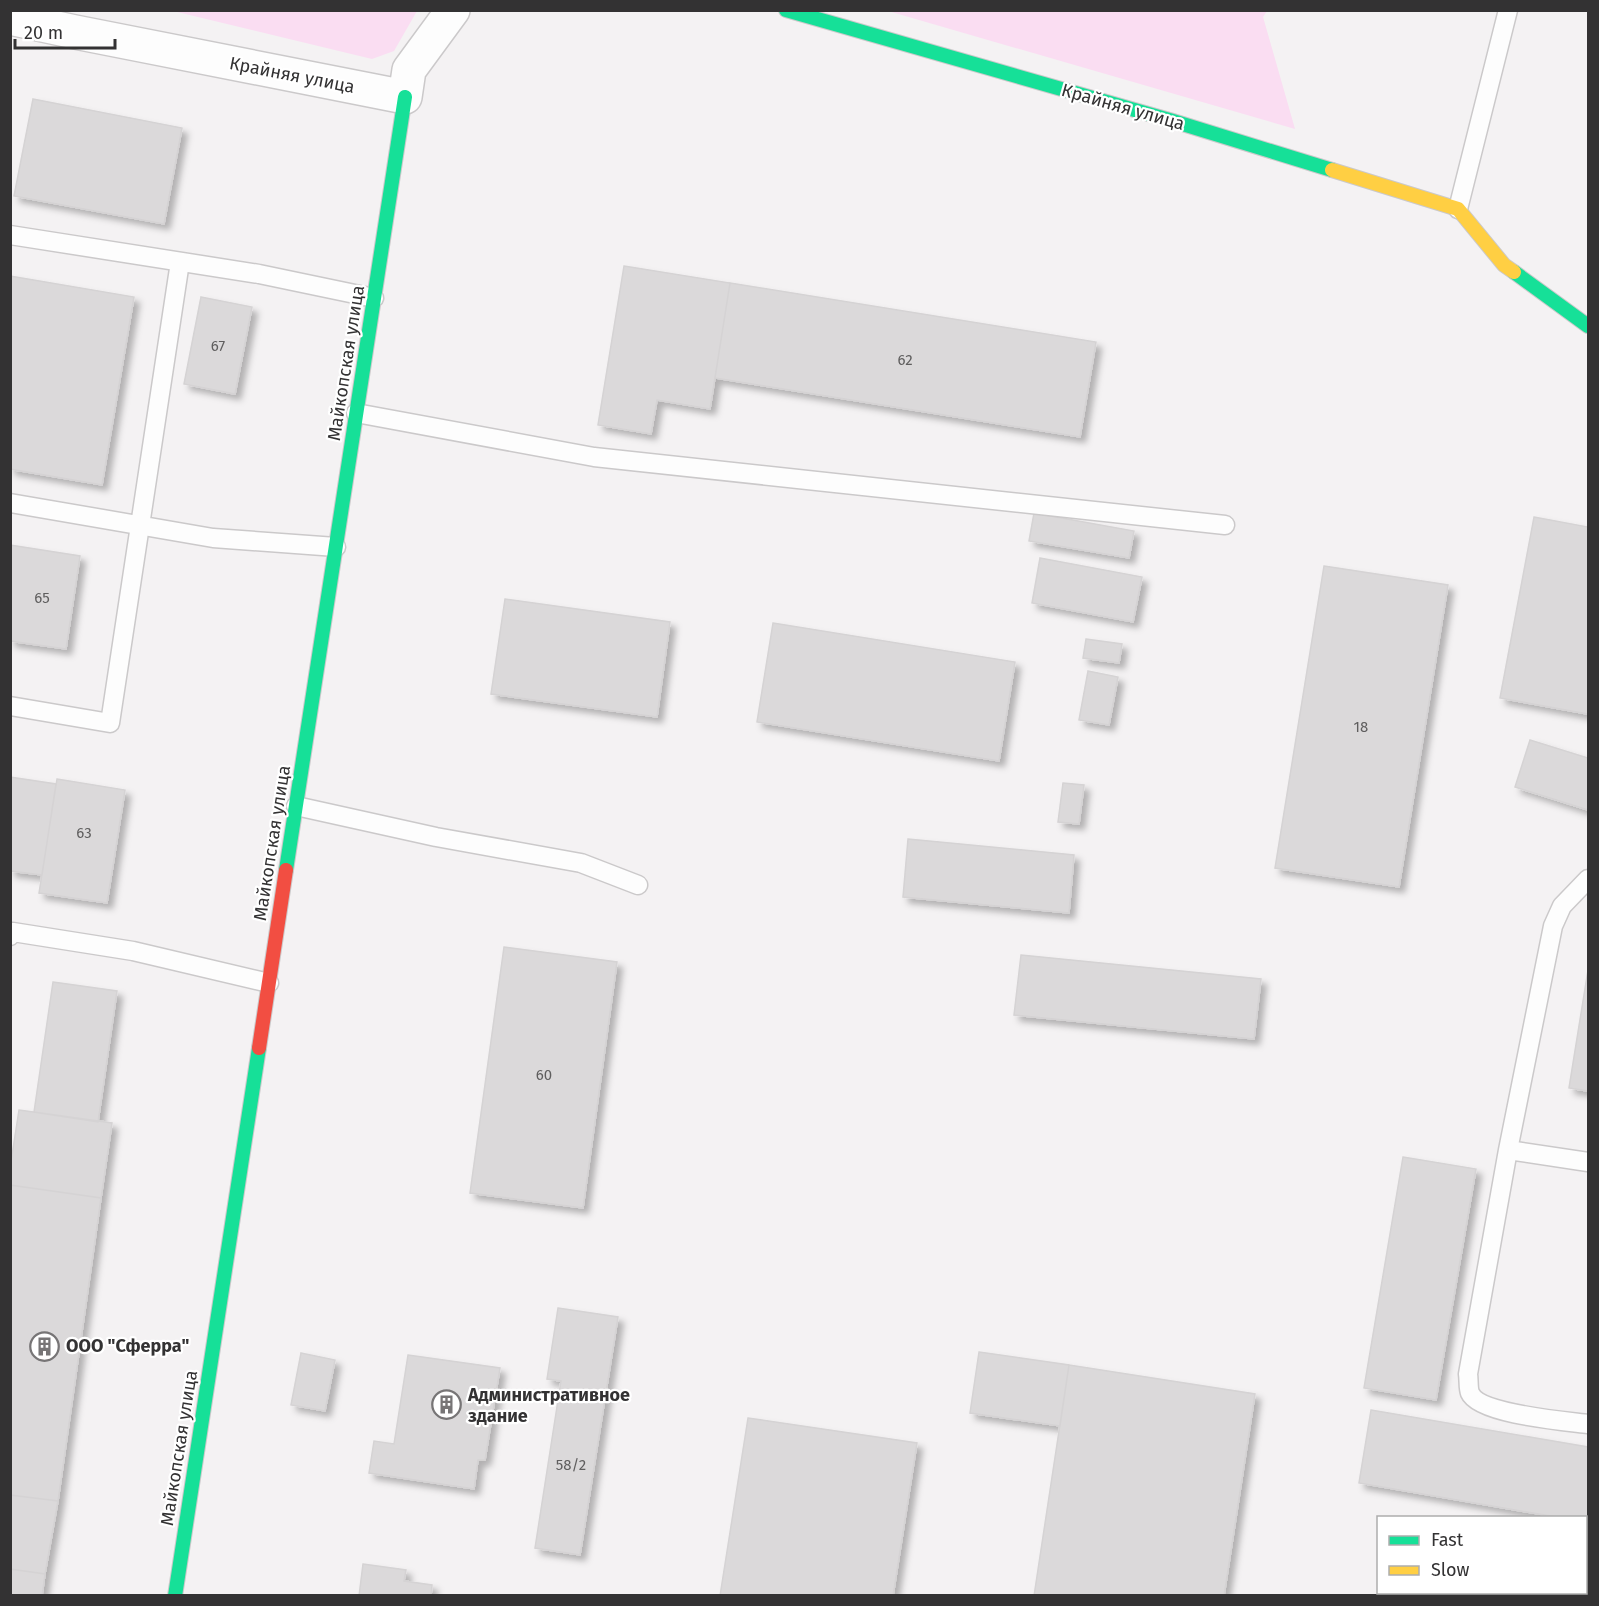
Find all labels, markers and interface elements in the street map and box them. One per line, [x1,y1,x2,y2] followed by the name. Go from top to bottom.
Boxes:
[15,12,116,50] scale bar
[24,22,63,44] text: 20 m
[227,52,357,98] street label: Крайняя улица
[1059,79,1187,135] street label: Крайняя улица
[323,284,369,442] street label: Майкопская улица
[211,337,225,355] house number: 67
[897,351,913,369] house number: 62
[34,589,50,607] house number: 65
[1354,718,1368,736] house number: 18
[249,764,295,922] street label: Майкопская улица
[76,824,92,842] house number: 63
[536,1066,552,1084] house number: 60
[29,1330,61,1362] building icon: ООО "Сферра"
[66,1335,189,1357] place label: ООО "Сферра"
[156,1369,202,1527] street label: Майкопская улица
[467,1384,630,1427] place label: Административное здание
[431,1389,463,1421] building icon: Административное здание
[556,1456,586,1474] house number: 58/2
[1377,1516,1587,1594] legend
[1431,1529,1464,1551] text: Fast
[1431,1559,1470,1581] text: Slow

